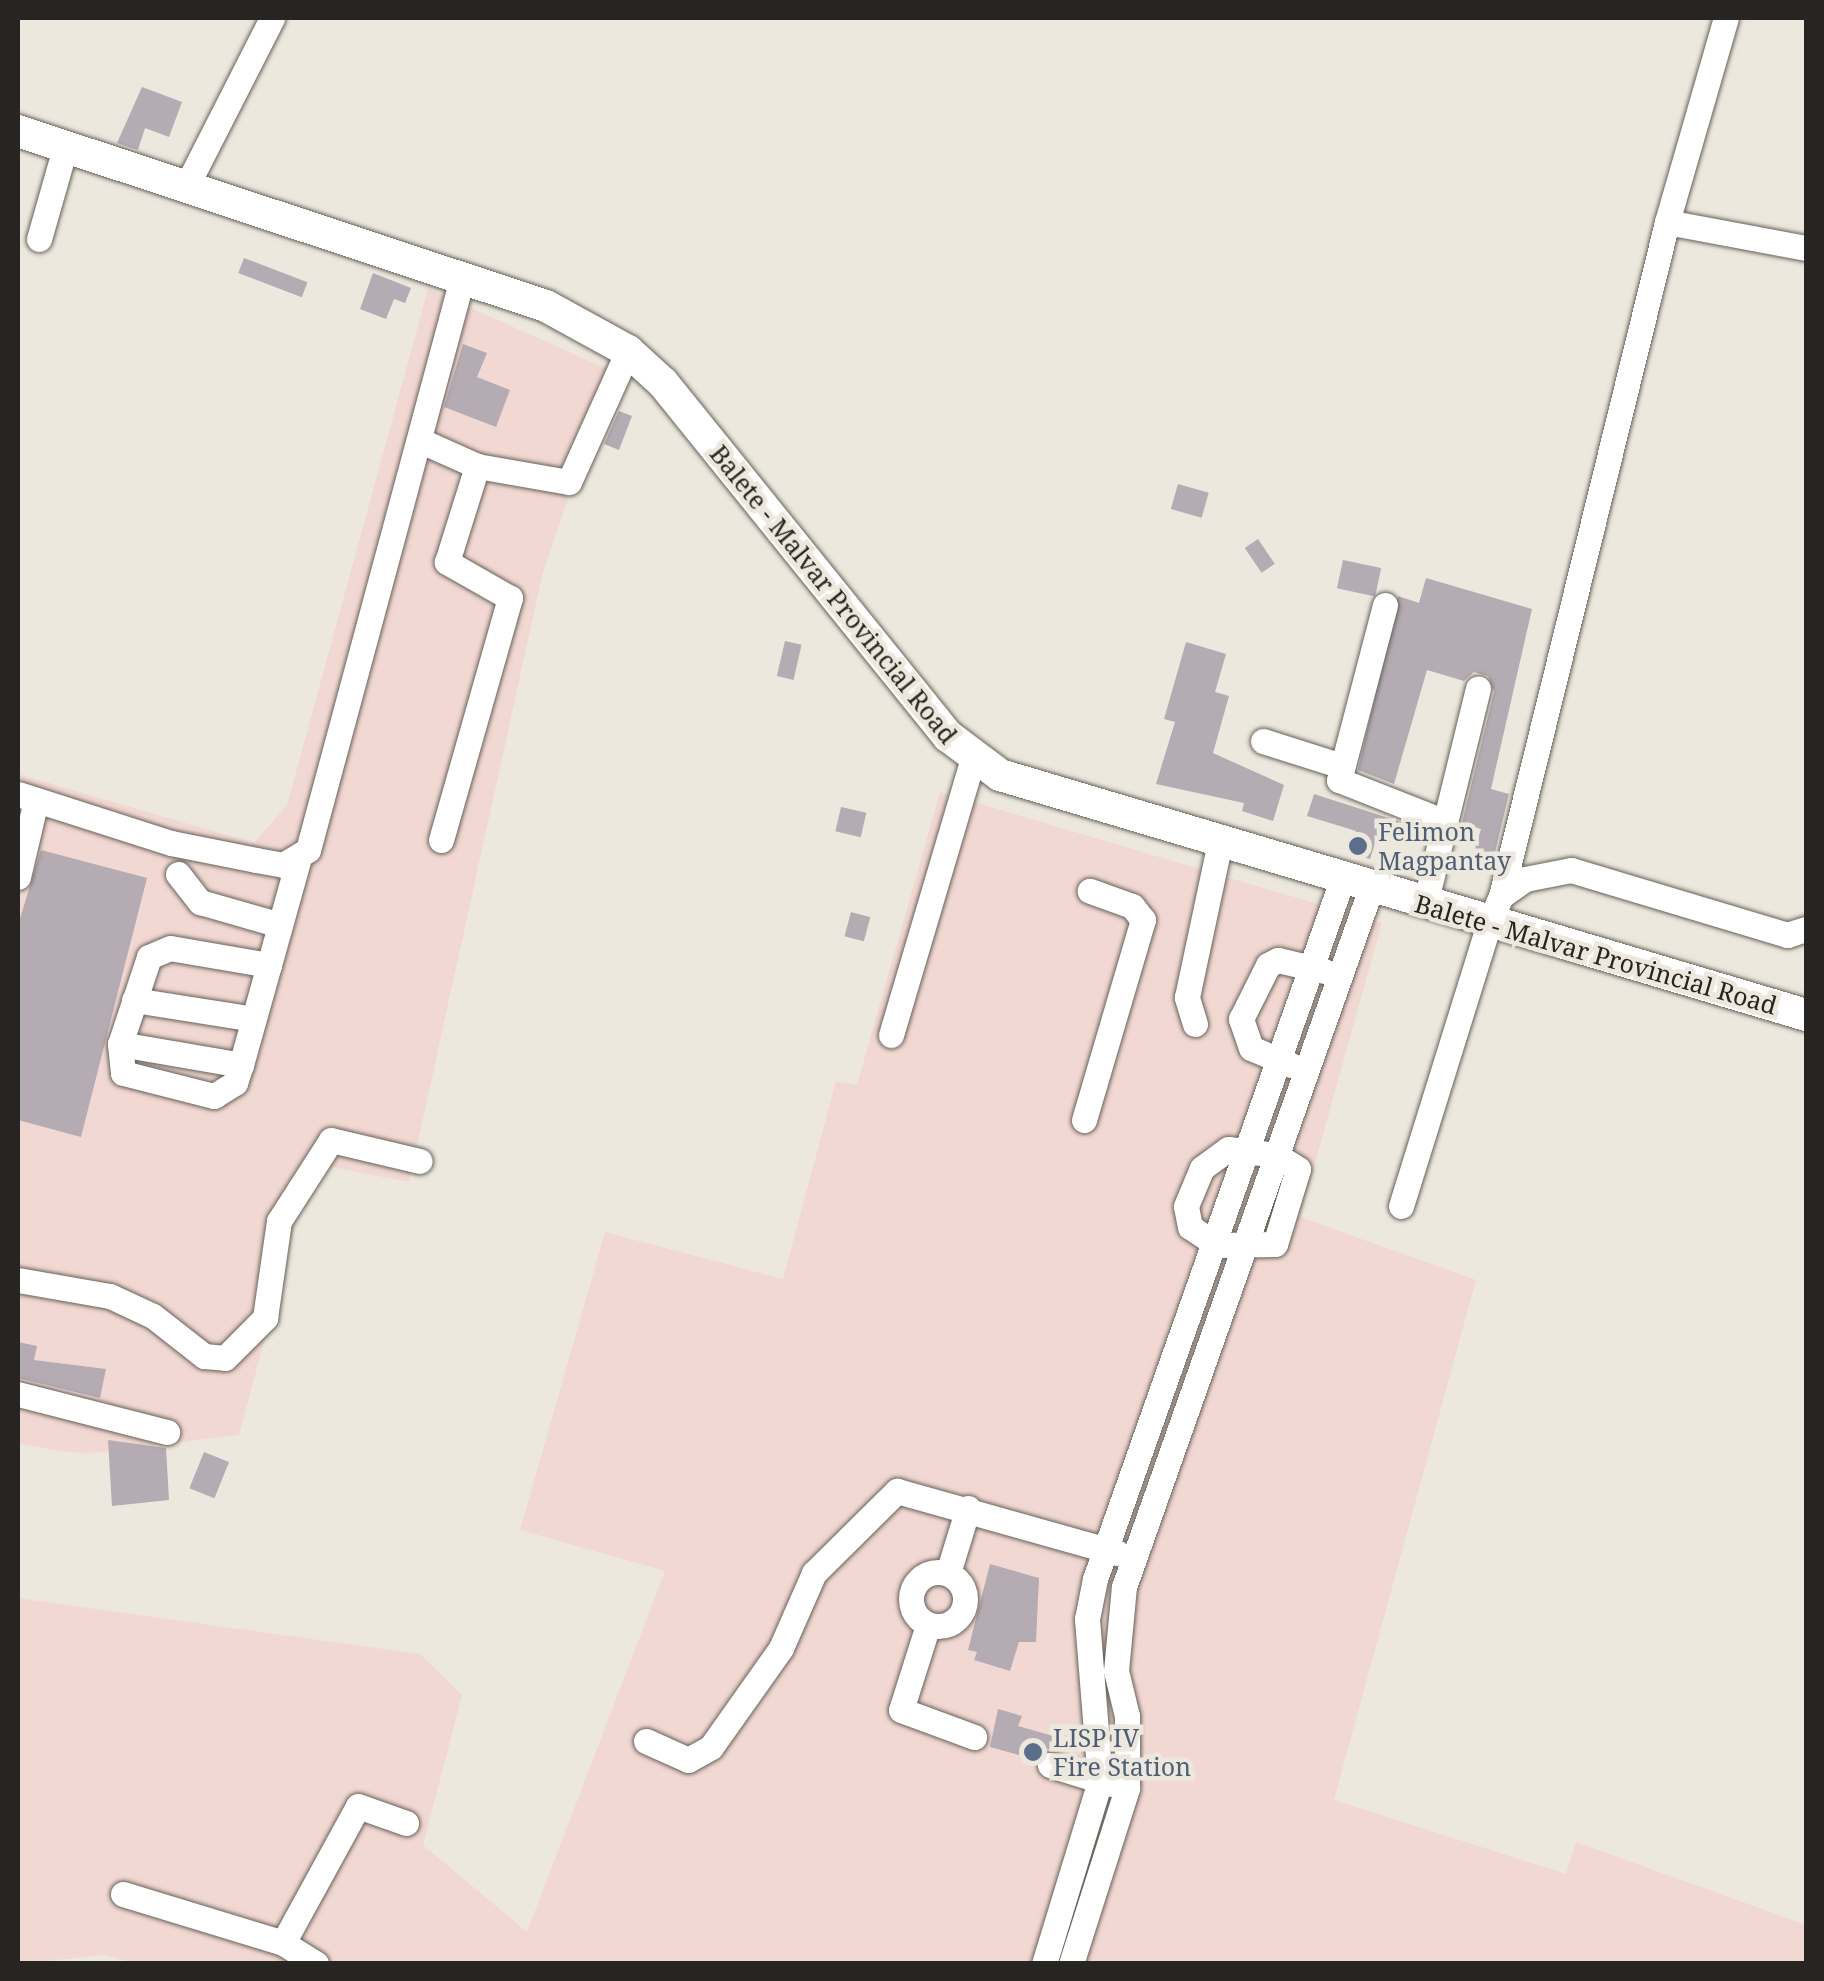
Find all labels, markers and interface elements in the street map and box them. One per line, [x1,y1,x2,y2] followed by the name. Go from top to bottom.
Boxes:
[704,439,964,749] street label: Balete - Malvar Provincial Road
[1378,817,1511,876] place label: Felimon Magpantay
[1347,835,1369,857] marker: Felimon Magpantay
[1411,888,1781,1020] street label: Balete - Malvar Provincial Road
[1053,1723,1191,1782] place label: LISP IV Fire Station
[1022,1741,1044,1763] marker: LISP IV Fire Station

